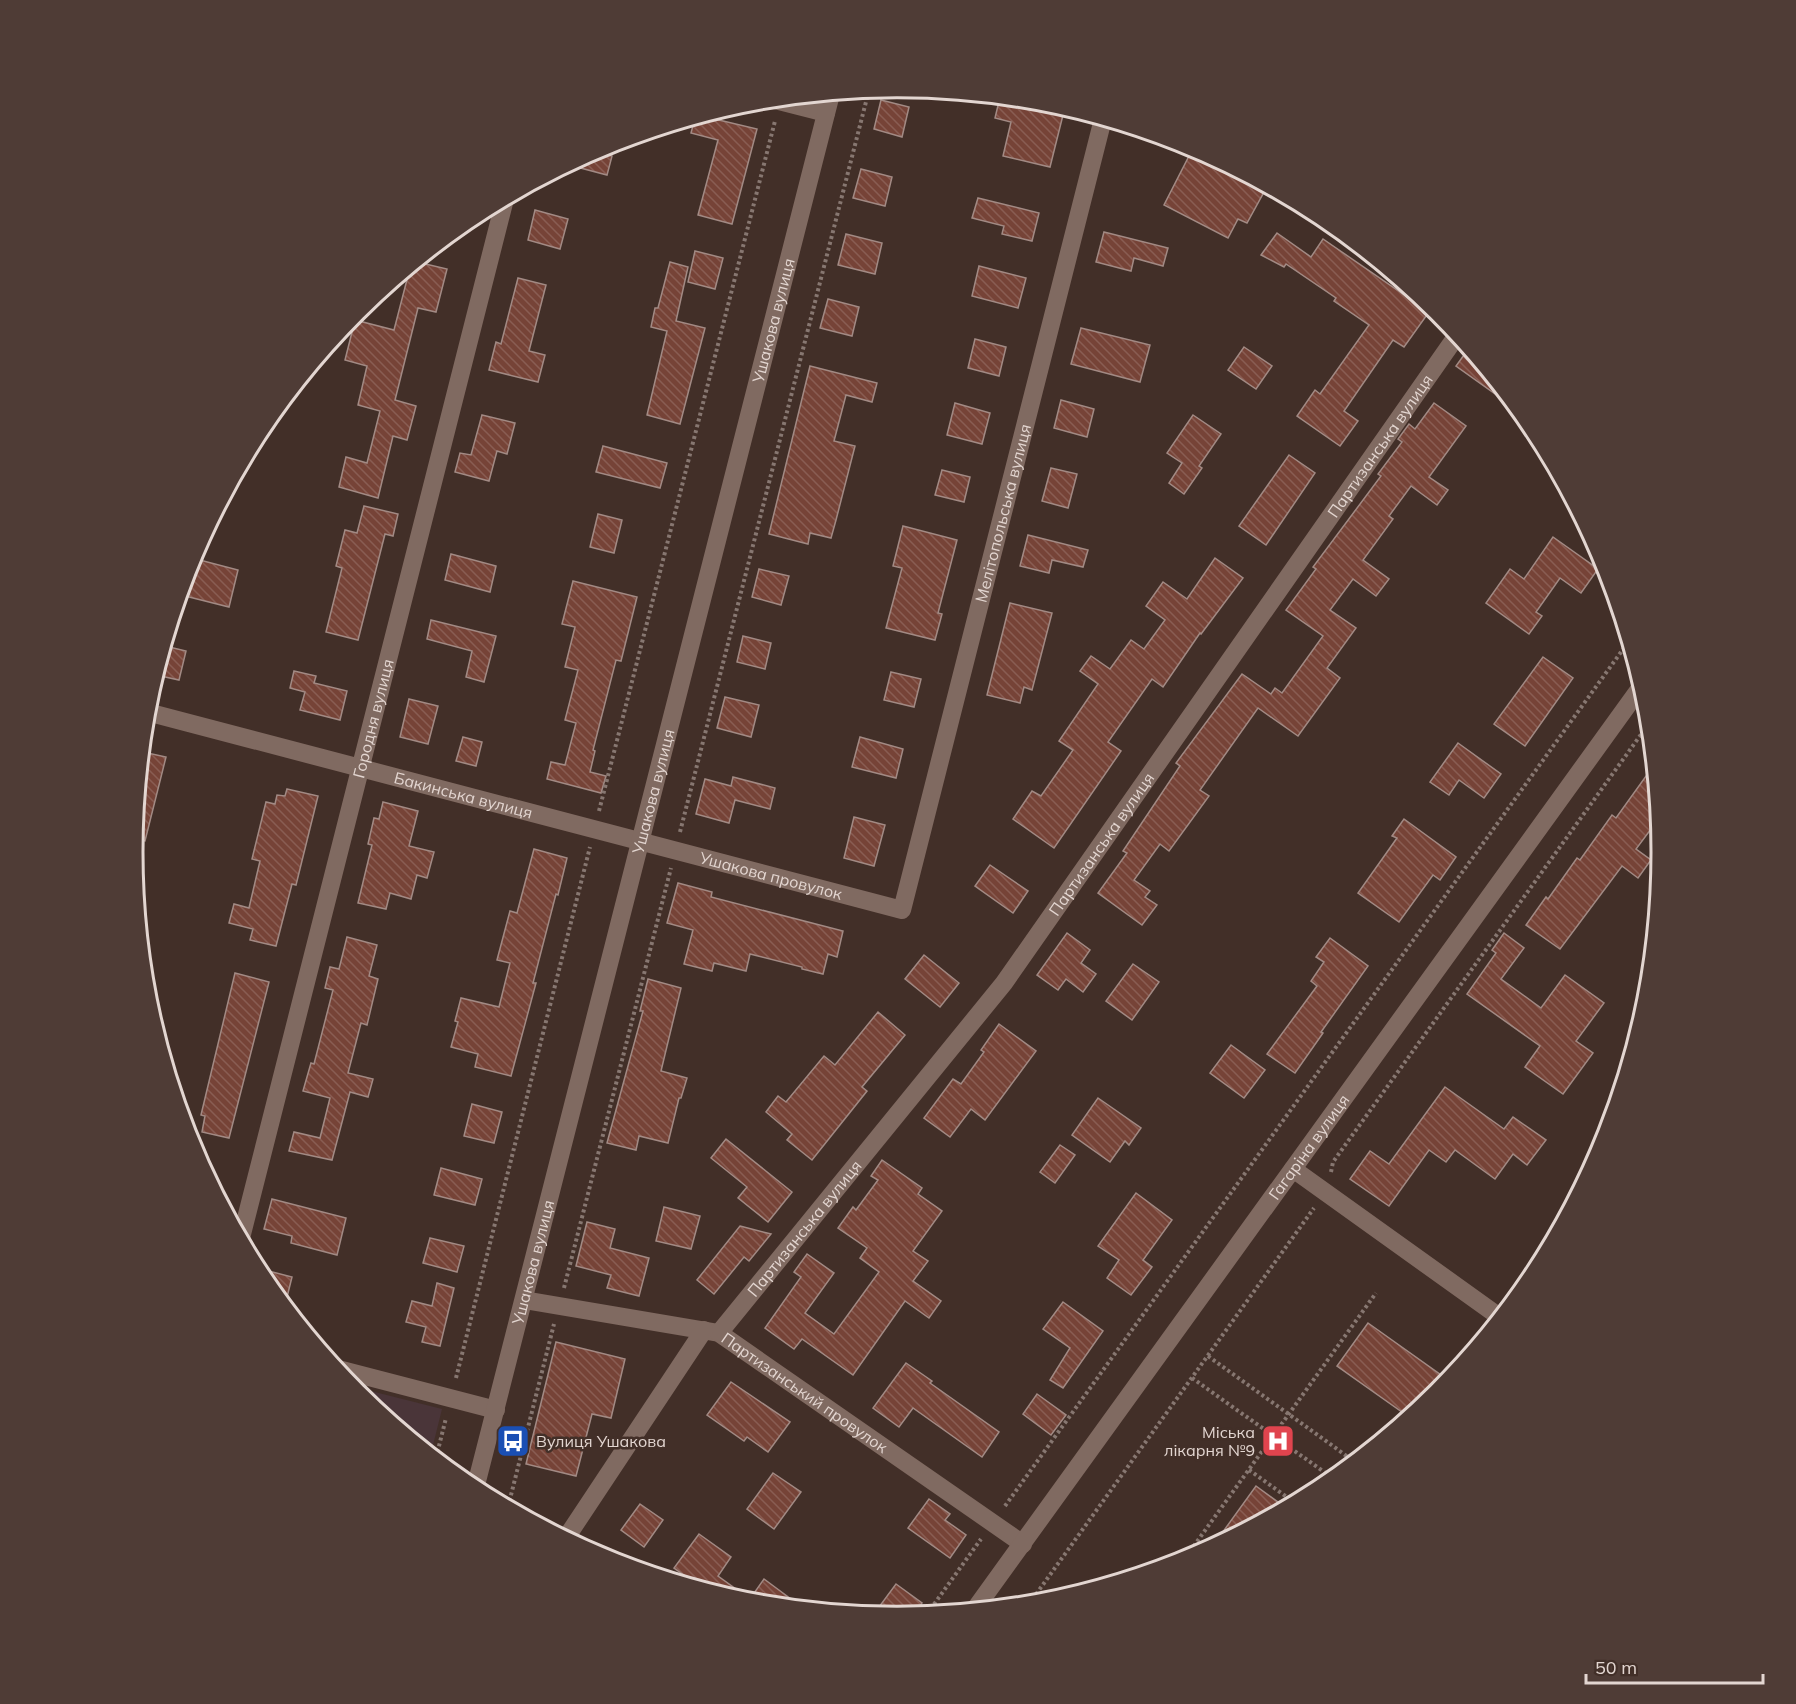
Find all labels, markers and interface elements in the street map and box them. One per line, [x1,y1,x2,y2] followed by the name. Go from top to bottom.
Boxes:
[747,256,799,386] street label: Ушакова вулиця
[1323,370,1437,521] street label: Партизанська вулиця
[971,422,1035,605] street label: Мелітопольська вулиця
[348,657,398,780] street label: Городня вулиця
[627,727,679,857] street label: Ушакова вулиця
[392,767,535,823] street label: Бакинська вулиця
[1044,769,1158,919] street label: Партизанська вулиця
[697,847,845,904] street label: Ушакова провулок
[1264,1090,1353,1204] street label: Гагаріна вулиця
[743,1156,866,1301] street label: Партизанська вулиця
[507,1198,558,1328] street label: Ушакова вулиця
[718,1328,892,1457] street label: Партизанський провулок
[1164,1422,1255,1460] place label: Міська лікарня №9
[495,1423,531,1459] bus stop icon: Вулиця Ушакова
[1260,1423,1296,1459] hospital icon: Міська лікарня №9
[536,1431,666,1451] place label: Вулиця Ушакова
[1586,1647,1763,1685] scale bar
[1595,1656,1637,1679] text: 50 m

